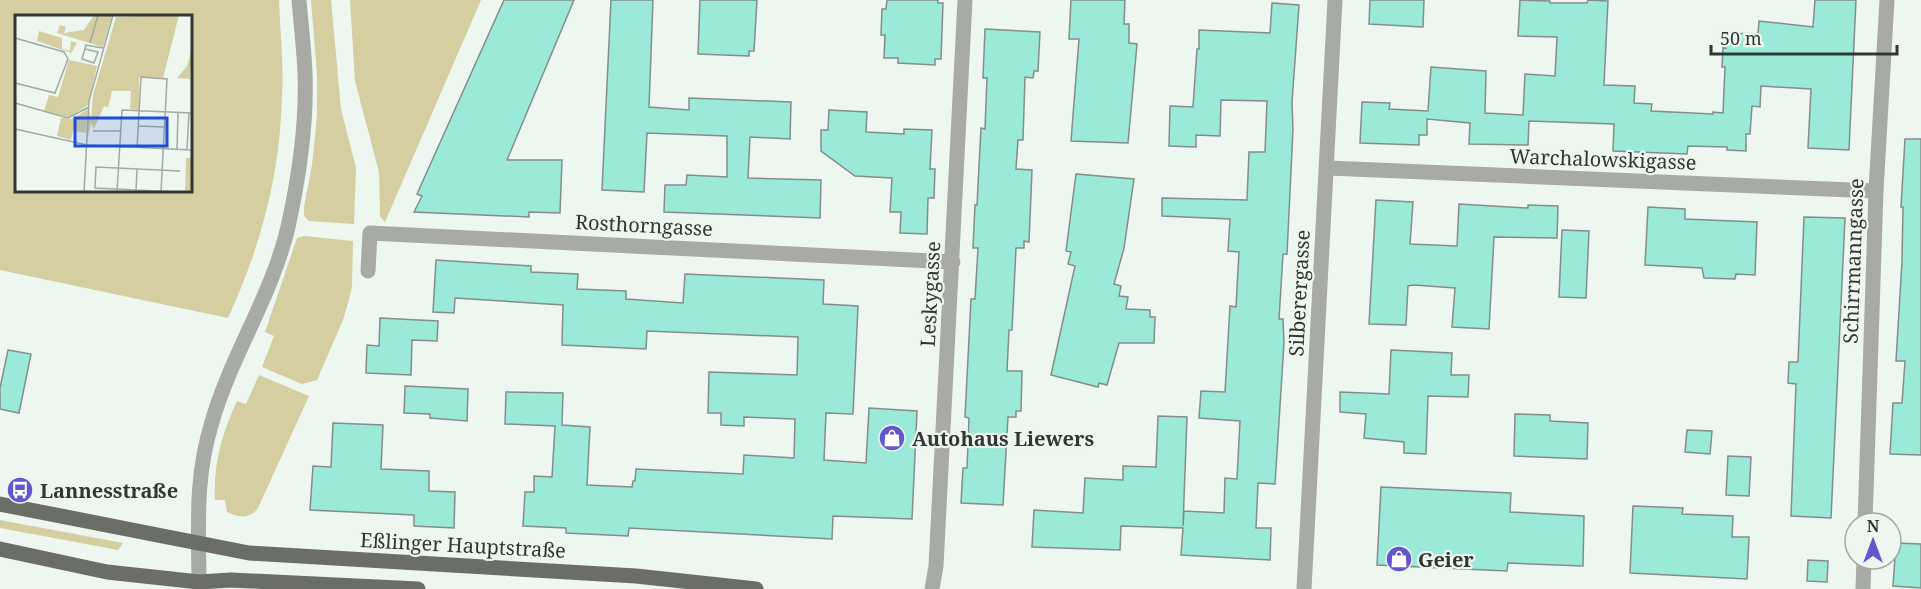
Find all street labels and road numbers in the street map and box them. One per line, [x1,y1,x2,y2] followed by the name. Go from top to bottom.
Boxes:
[1509,142,1697,176] street label: Warchalowskigasse
[1837,178,1869,344] street label: Schirrmanngasse
[574,208,714,242] street label: Rosthorngasse
[1282,229,1316,357] street label: Silberergasse
[914,240,946,348] street label: Leskygasse
[359,526,567,564] street label: Eßlinger Hauptstraße

